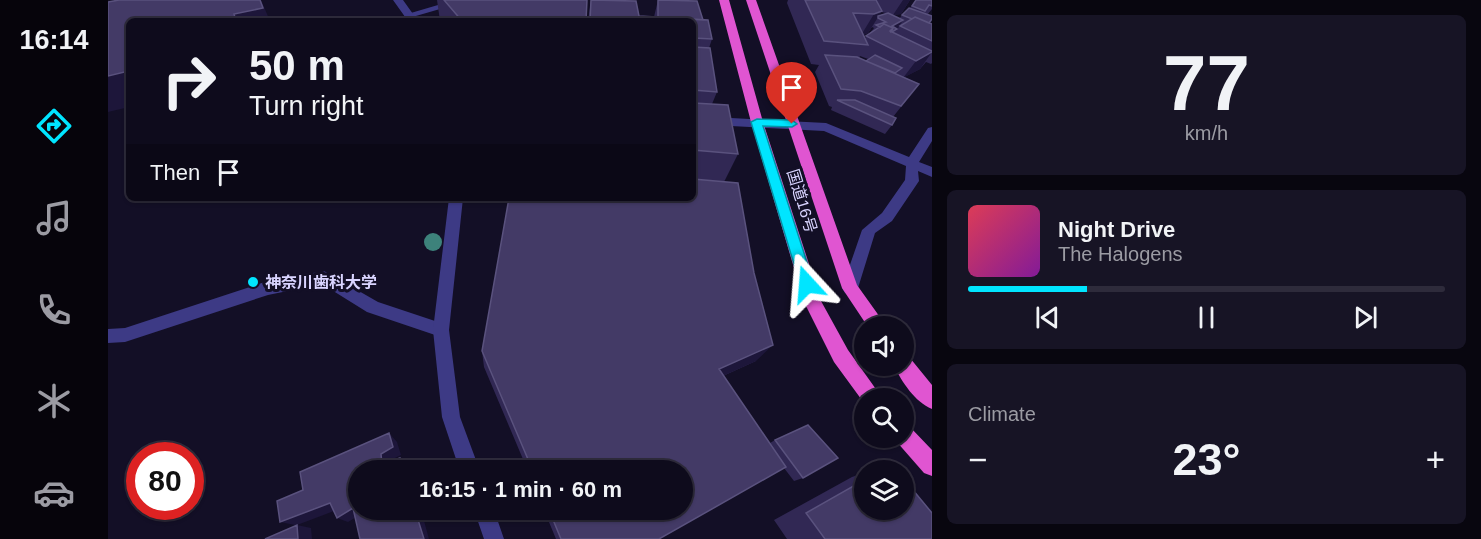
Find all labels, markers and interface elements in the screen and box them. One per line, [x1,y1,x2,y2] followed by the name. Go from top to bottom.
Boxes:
[19,25,89,55] text: 16:14
[1163,39,1250,127] text: 77
[150,42,228,120] icon: right
[249,42,345,89] text: 50 m
[766,62,817,124] pin
[775,71,808,104] icon: arrive
[249,91,364,121] text: Turn right
[33,105,75,147] icon: directions
[1185,122,1228,144] text: km/h
[212,156,245,189] icon: arrive
[150,160,200,185] text: Then
[784,167,820,235] street label: 国道16号
[33,197,75,239] icon: music
[1058,217,1175,242] text: Night Drive
[1058,243,1183,265] text: The Halogens
[775,252,839,316] position arrow
[265,273,377,291] place label: 神奈川歯科大学
[246,275,260,289] marker: 神奈川歯科大学
[33,289,75,331] icon: phone
[1031,301,1064,334] icon: previous
[1190,301,1223,334] icon: pause
[1349,301,1382,334] icon: next
[854,316,914,520] map controls
[854,316,914,376] button: sound
[33,380,75,422] icon: climate
[854,388,914,448] button: search
[968,403,1036,425] text: Climate
[1172,434,1241,485] text: 23°
[968,441,987,478] text: −
[1426,441,1445,478] text: +
[126,442,204,520] speed limit sign: 80
[854,460,914,520] button: layers
[33,472,75,514] icon: car
[419,477,622,502] text: 16:15 · 1 min · 60 m

